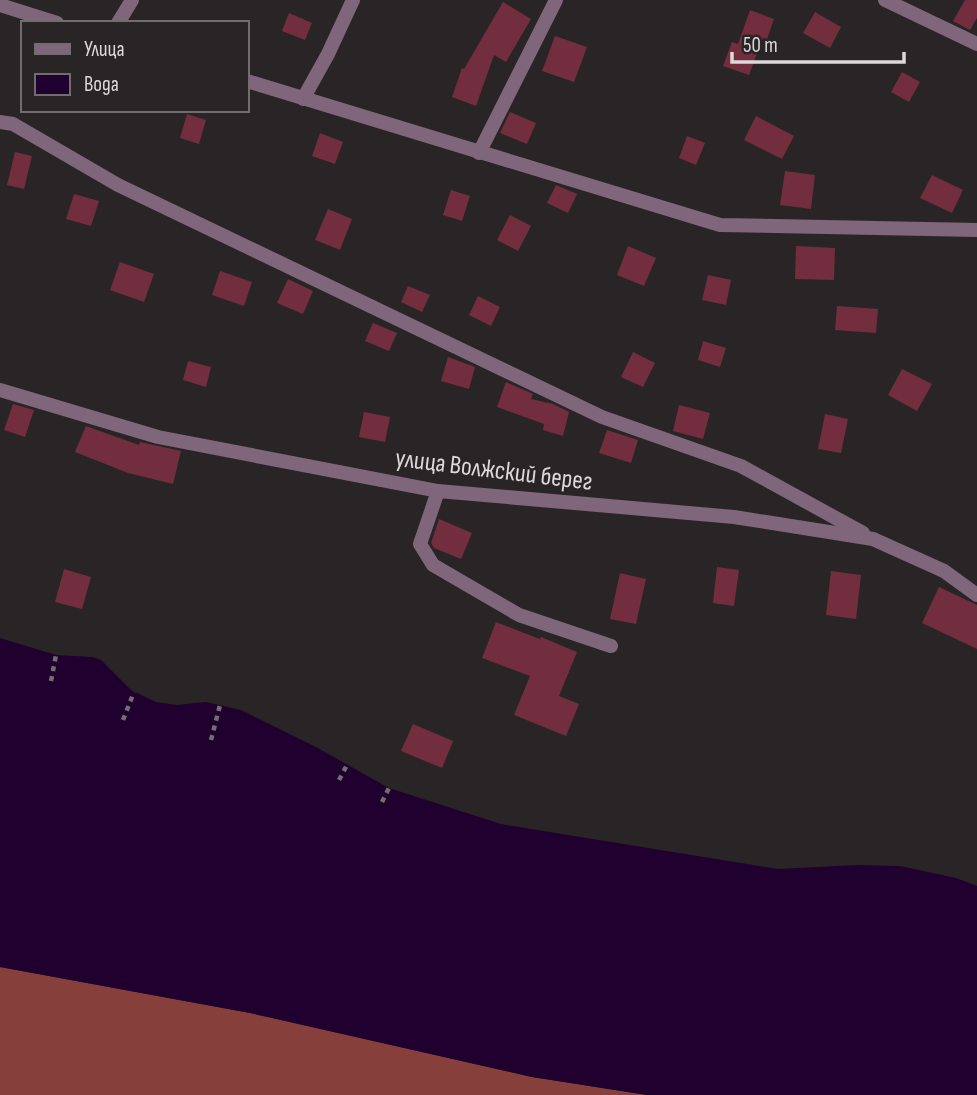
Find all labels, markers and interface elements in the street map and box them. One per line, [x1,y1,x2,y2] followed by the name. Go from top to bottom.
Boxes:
[21,21,248,112] legend
[732,21,904,65] scale bar
[743,33,778,58] text: 50 m
[84,37,125,62] text: Улица
[84,72,119,97] text: Вода
[393,443,594,498] street label: улица Волжский берег

